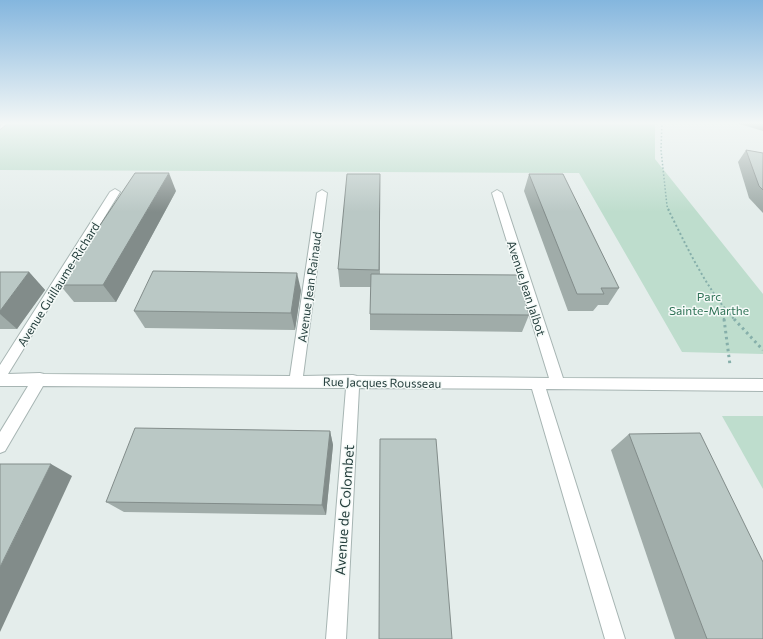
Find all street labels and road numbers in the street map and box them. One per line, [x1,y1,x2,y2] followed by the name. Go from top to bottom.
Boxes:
[14,219,102,349] street label: Avenue Guillaume-Richard
[294,231,325,343] street label: Avenue Jean Rainaud
[504,239,549,338] street label: Avenue Jean Jalbot
[323,374,441,391] street label: Rue Jacques Rousseau
[331,444,357,576] street label: Avenue de Colombet

